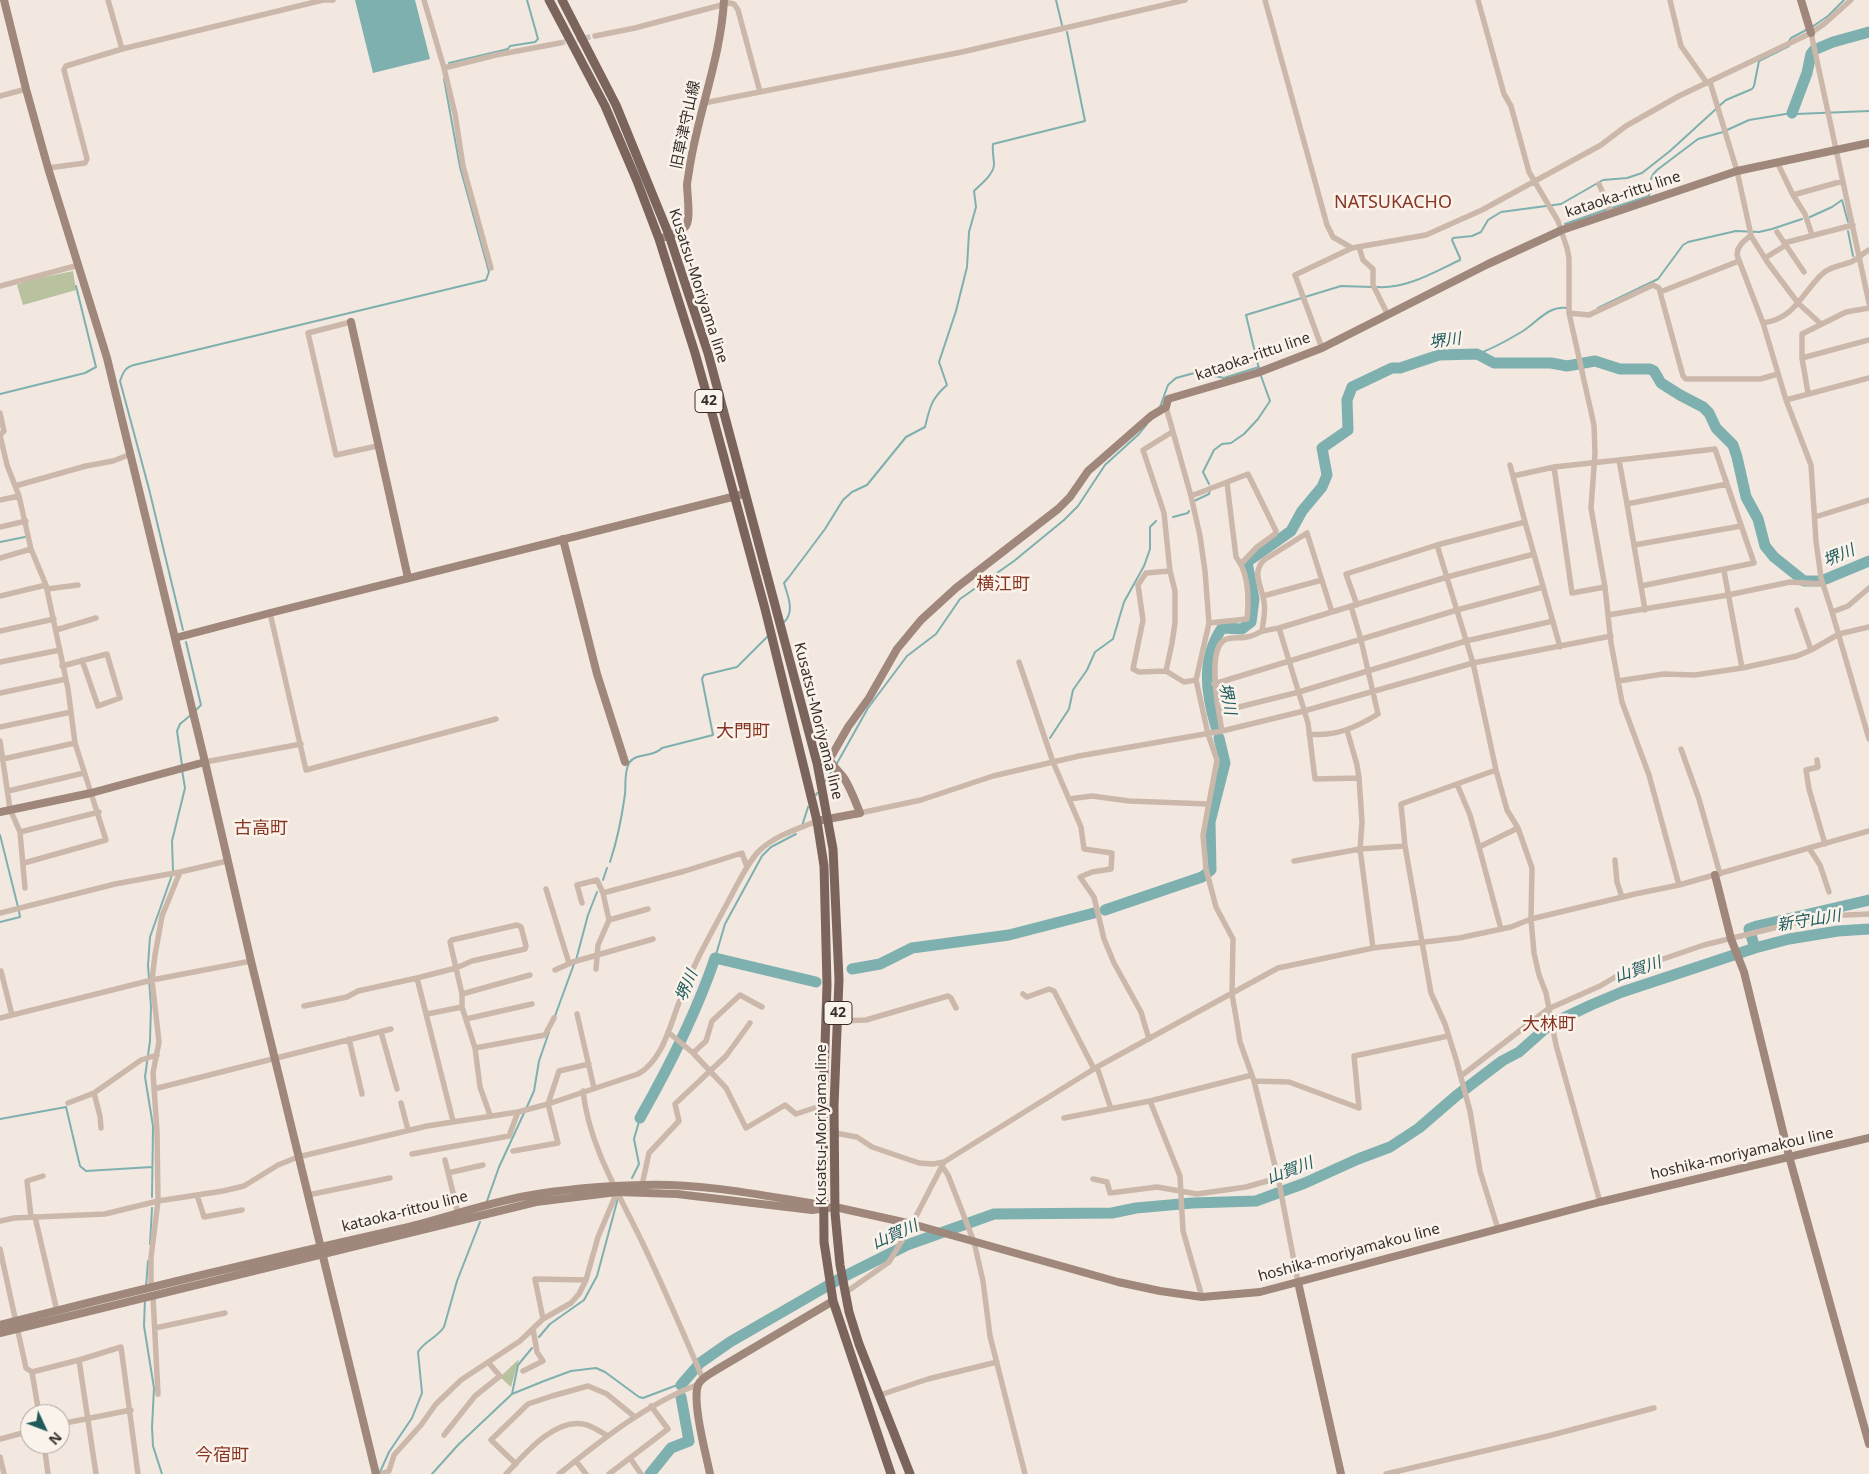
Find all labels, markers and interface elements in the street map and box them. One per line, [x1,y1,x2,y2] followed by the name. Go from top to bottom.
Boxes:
[668,79,704,171] street label: 旧草津守山線
[1563,168,1683,222] street label: kataoka-rittu line
[1328,192,1458,214] district label: NATSUKACHO
[664,206,732,366] street label: Kusatsu-Moriyama line
[1193,329,1313,385] street label: kataoka-rittu line
[1428,330,1462,352] water label: 堺川
[695,390,723,412] road number: 42
[1821,541,1857,571] water label: 堺川
[976,574,1030,596] district label: 横江町
[790,640,846,802] street label: Kusatsu-Moriyama line
[1215,681,1239,717] water label: 堺川
[716,721,770,743] district label: 大門町
[234,818,288,840] district label: 古高町
[1776,907,1842,935] water label: 新守山川
[1612,953,1664,987] water label: 山賀川
[672,968,702,1004] water label: 堺川
[824,1001,852,1024] road number: 42
[1522,1014,1576,1036] district label: 大林町
[813,1044,831,1206] street label: Kusatsu-Moriyama line
[1649,1124,1835,1184] street label: hoshika-moriyamakou line
[1264,1153,1316,1189] water label: 山賀川
[340,1188,470,1236] street label: kataoka-rittou line
[869,1216,921,1254] water label: 山賀川
[1256,1220,1442,1286] street label: hoshika-moriyamakou line
[20,1404,70,1454] north arrow
[45,1428,66,1450] text: N
[195,1445,249,1467] district label: 今宿町

